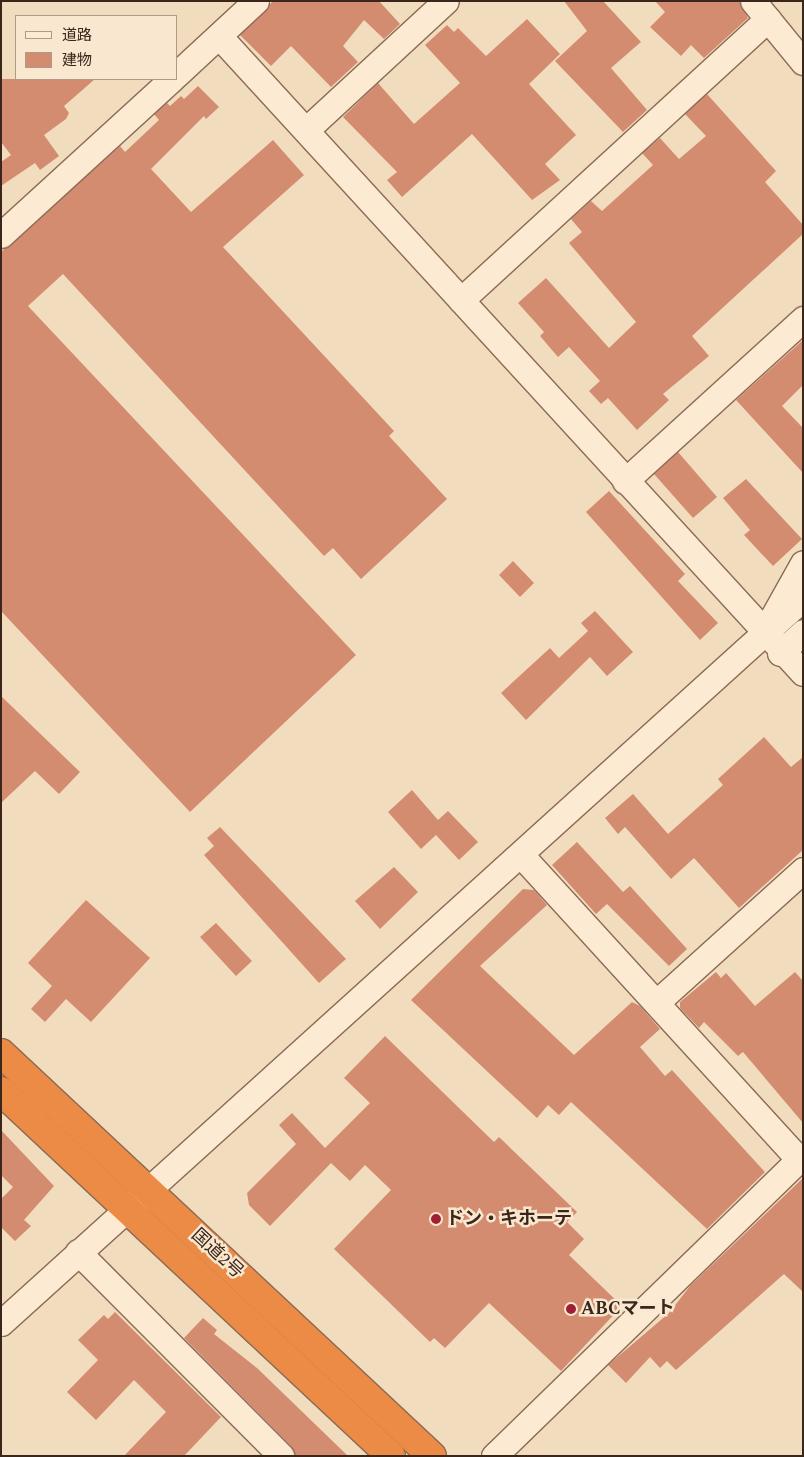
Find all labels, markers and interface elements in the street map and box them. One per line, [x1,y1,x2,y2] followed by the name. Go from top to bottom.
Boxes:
[15,15,178,80] legend
[62,24,92,47] text: 道路
[62,49,92,72] text: 建物
[446,1208,572,1230] place label: ドン・キホーテ
[430,1213,442,1225] marker: ドン・キホーテ
[187,1225,247,1283] street label: 国道2号
[581,1298,675,1320] place label: ABCマート
[565,1303,577,1315] marker: ABCマート

